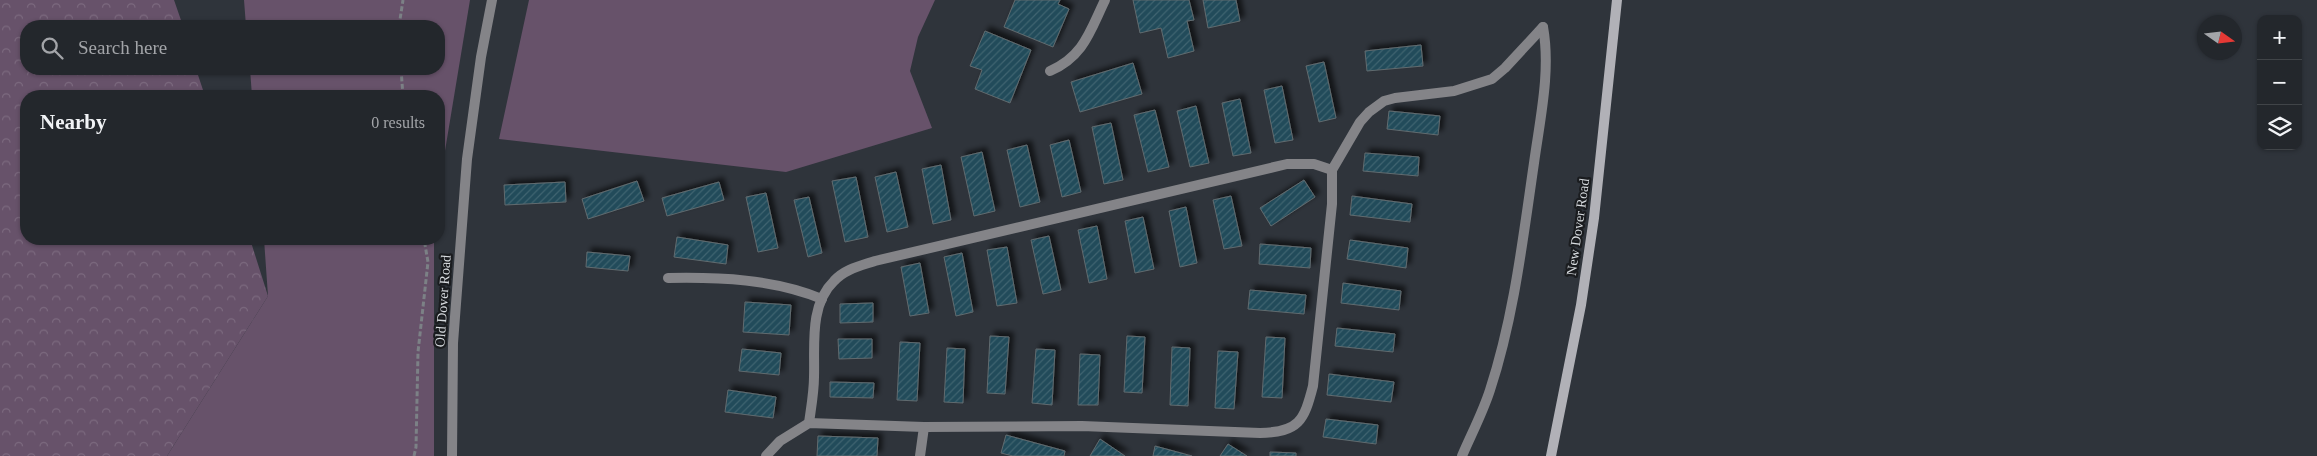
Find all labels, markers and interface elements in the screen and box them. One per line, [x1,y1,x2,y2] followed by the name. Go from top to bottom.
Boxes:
[2197,15,2242,60] north arrow
[2257,15,2302,150] map controls
[2257,15,2302,60] button: +
[20,20,445,75] search box
[38,34,66,62] icon: search
[78,37,167,58] text: Search here
[2257,60,2302,105] button: −
[2257,105,2302,150] button: layers
[40,110,107,134] text: Nearby
[371,114,425,131] text: 0 results
[1564,177,1592,277] street label: New Dover Road
[432,254,454,348] street label: Old Dover Road

